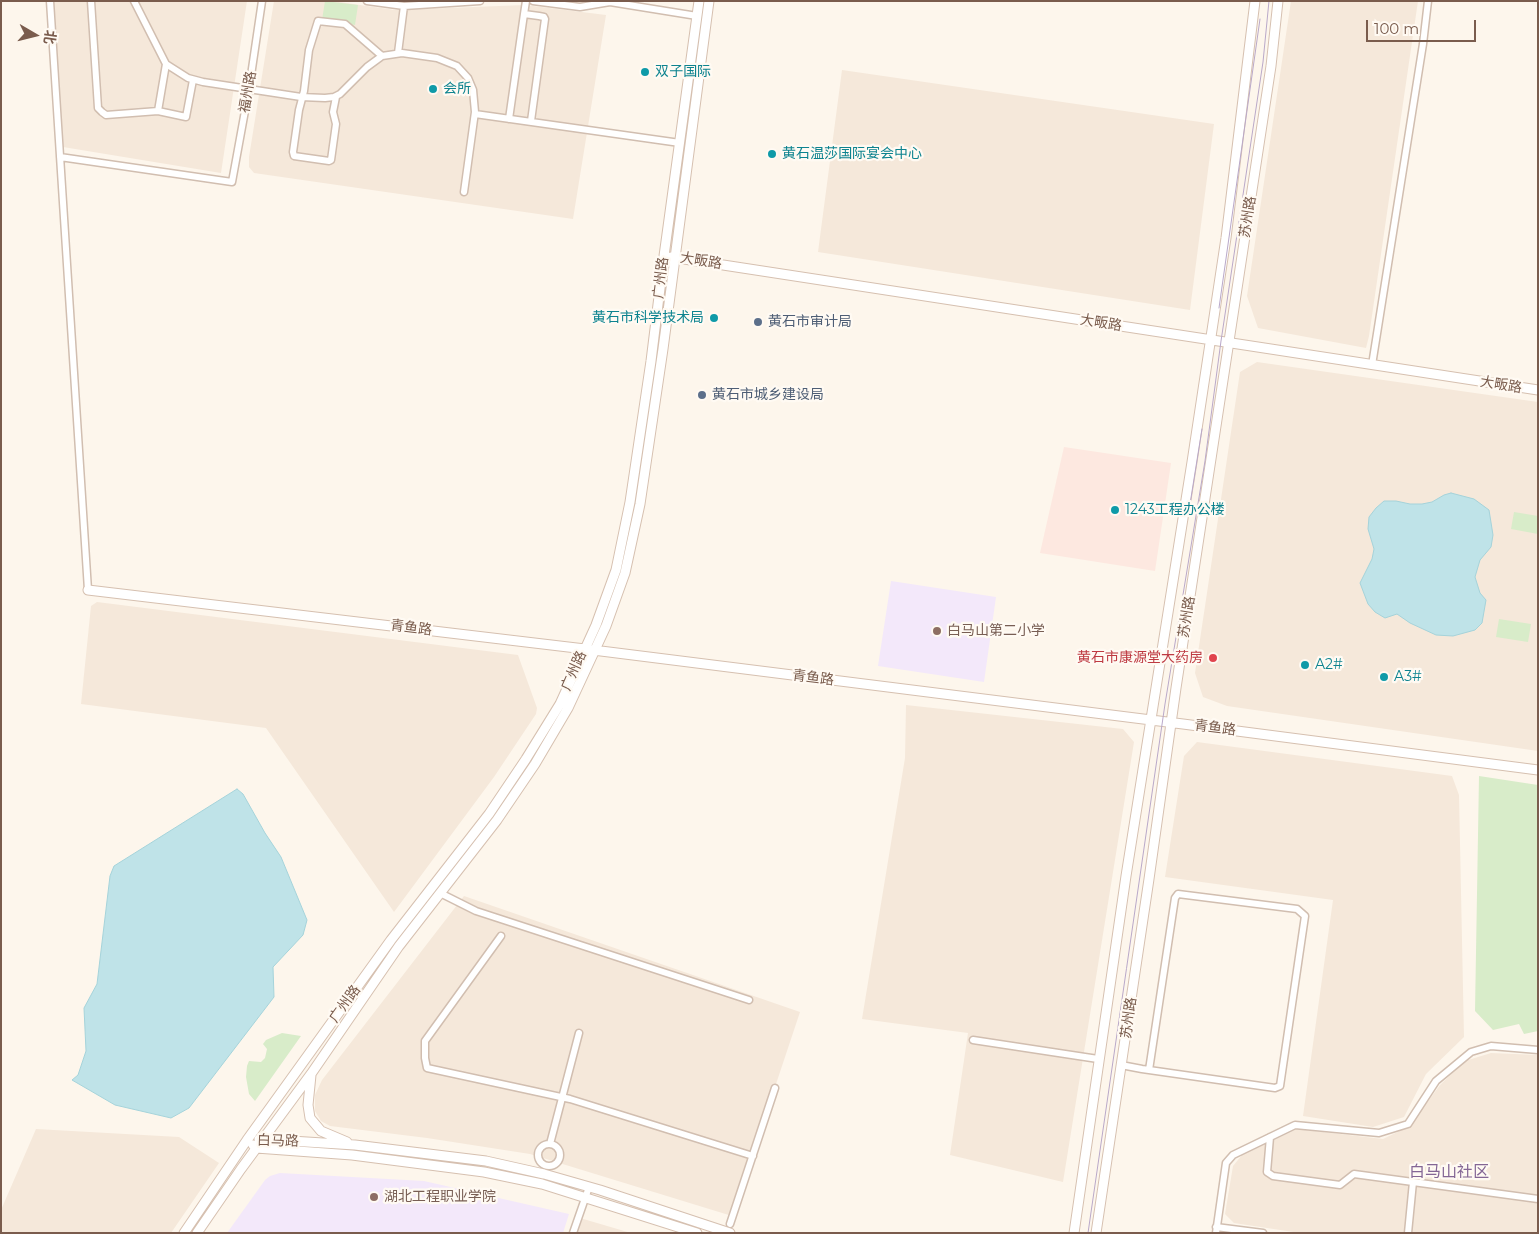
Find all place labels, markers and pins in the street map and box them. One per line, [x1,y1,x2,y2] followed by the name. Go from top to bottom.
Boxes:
[655,64,711,80] place label: 双子国际
[639,66,651,78] marker: 双子国际
[443,81,471,97] place label: 会所
[427,83,439,95] marker: 会所
[782,146,922,162] place label: 黄石温莎国际宴会中心
[766,148,778,160] marker: 黄石温莎国际宴会中心
[592,310,704,326] place label: 黄石市科学技术局
[708,312,720,324] marker: 黄石市科学技术局
[768,314,852,330] place label: 黄石市审计局
[752,316,764,328] marker: 黄石市审计局
[712,387,824,403] place label: 黄石市城乡建设局
[696,389,708,401] marker: 黄石市城乡建设局
[1125,502,1225,518] place label: 1243工程办公楼
[1109,504,1121,516] marker: 1243工程办公楼
[947,623,1045,639] place label: 白马山第二小学
[931,625,943,637] marker: 白马山第二小学
[1077,650,1203,666] place label: 黄石市康源堂大药房
[1207,652,1219,664] marker: 黄石市康源堂大药房
[1315,657,1343,673] place label: A2#
[1299,659,1311,671] marker: A2#
[1394,669,1422,685] place label: A3#
[1378,671,1390,683] marker: A3#
[384,1189,496,1205] place label: 湖北工程职业学院
[368,1191,380,1203] marker: 湖北工程职业学院

